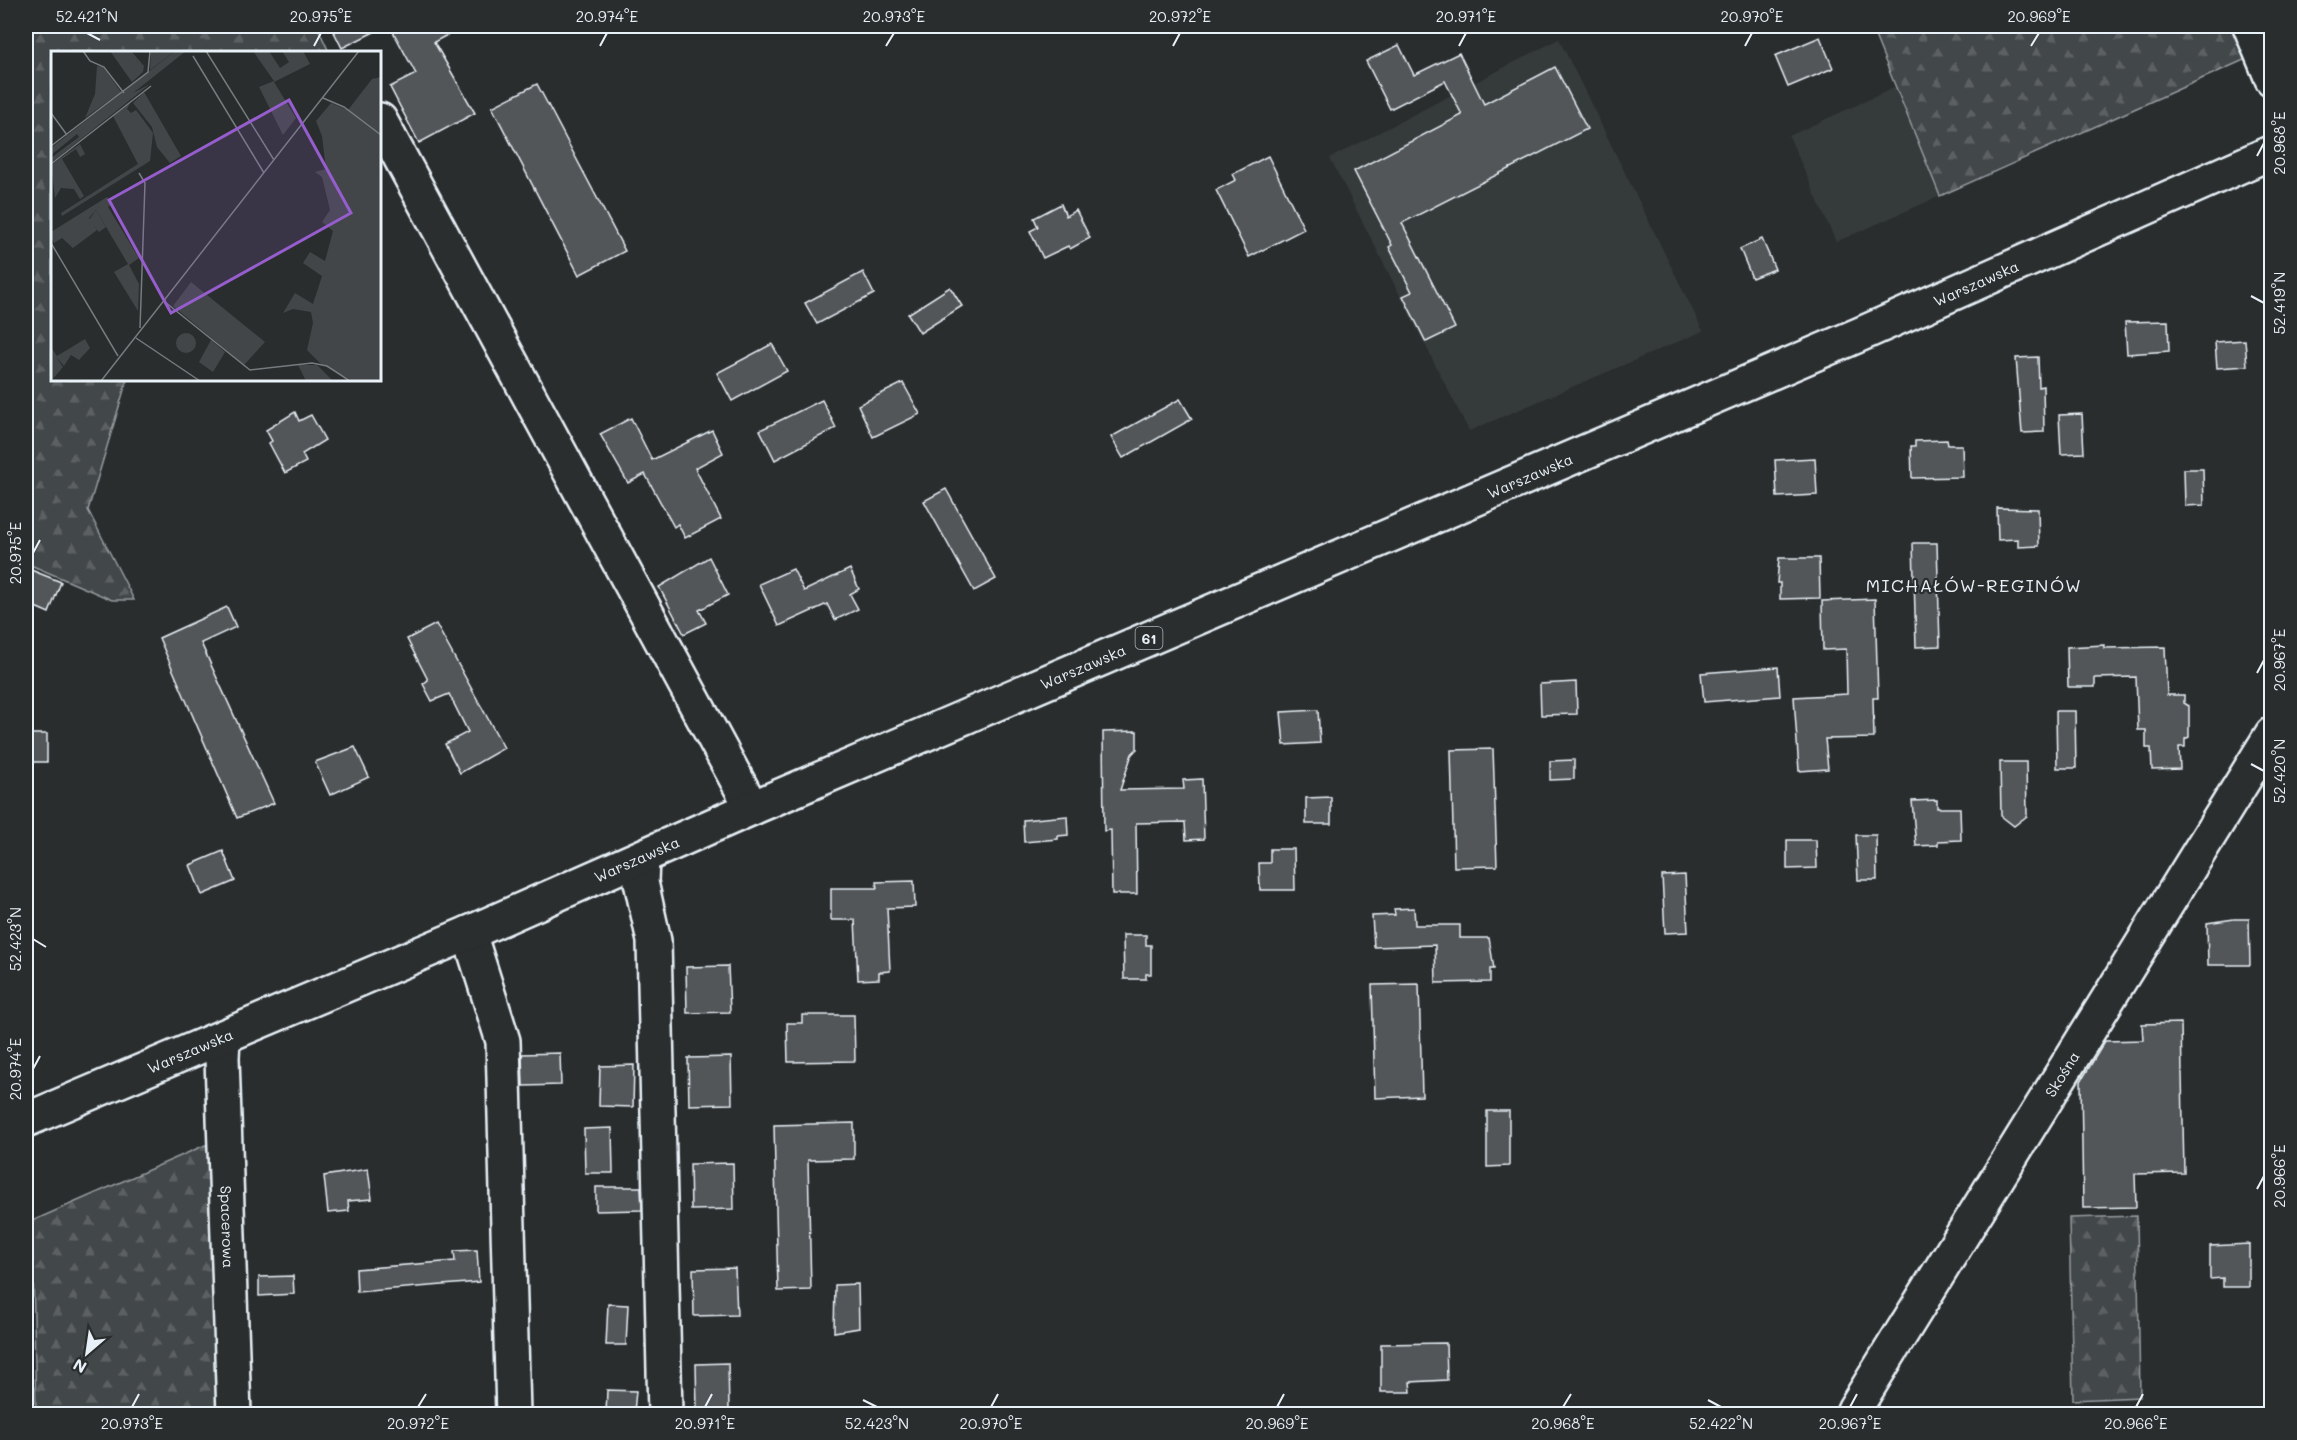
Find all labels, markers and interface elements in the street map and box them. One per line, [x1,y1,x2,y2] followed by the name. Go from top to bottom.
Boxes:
[56,6,118,26] text: 52.421°N
[290,6,353,26] text: 20.975°E
[576,6,639,26] text: 20.974°E
[863,6,926,26] text: 20.973°E
[1149,6,1211,26] text: 20.972°E
[1436,6,1497,26] text: 20.971°E
[1721,6,1784,26] text: 20.970°E
[2007,6,2071,26] text: 20.969°E
[51,51,381,381] inset map
[2269,111,2289,175] text: 20.968°E
[1930,255,2022,311] street label: Warszawska
[2269,272,2289,334] text: 52.419°N
[1484,448,1576,503] street label: Warszawska
[5,521,25,584] text: 20.975°E
[1866,573,2082,597] district label: MICHAŁÓW-REGINÓW
[1136,627,1162,649] road number: 61
[2269,628,2289,691] text: 20.967°E
[1037,639,1129,694] street label: Warszawska
[2269,739,2289,803] text: 52.420°N
[591,831,682,887] street label: Warszawska
[5,907,25,971] text: 52.423°N
[144,1024,236,1078] street label: Warszawska
[5,1037,25,1100] text: 20.974°E
[2040,1047,2083,1101] street label: Skośna
[2269,1144,2289,1208] text: 20.966°E
[216,1185,239,1269] street label: Spacerowa
[57,1323,117,1383] north arrow
[69,1354,90,1379] text: N
[101,1413,164,1433] text: 20.973°E
[387,1413,449,1433] text: 20.972°E
[675,1413,736,1433] text: 20.971°E
[845,1413,909,1433] text: 52.423°N
[960,1413,1023,1433] text: 20.970°E
[1245,1413,1309,1433] text: 20.969°E
[1531,1413,1595,1433] text: 20.968°E
[1689,1413,1753,1433] text: 52.422°N
[1819,1413,1882,1433] text: 20.967°E
[2104,1413,2168,1433] text: 20.966°E

